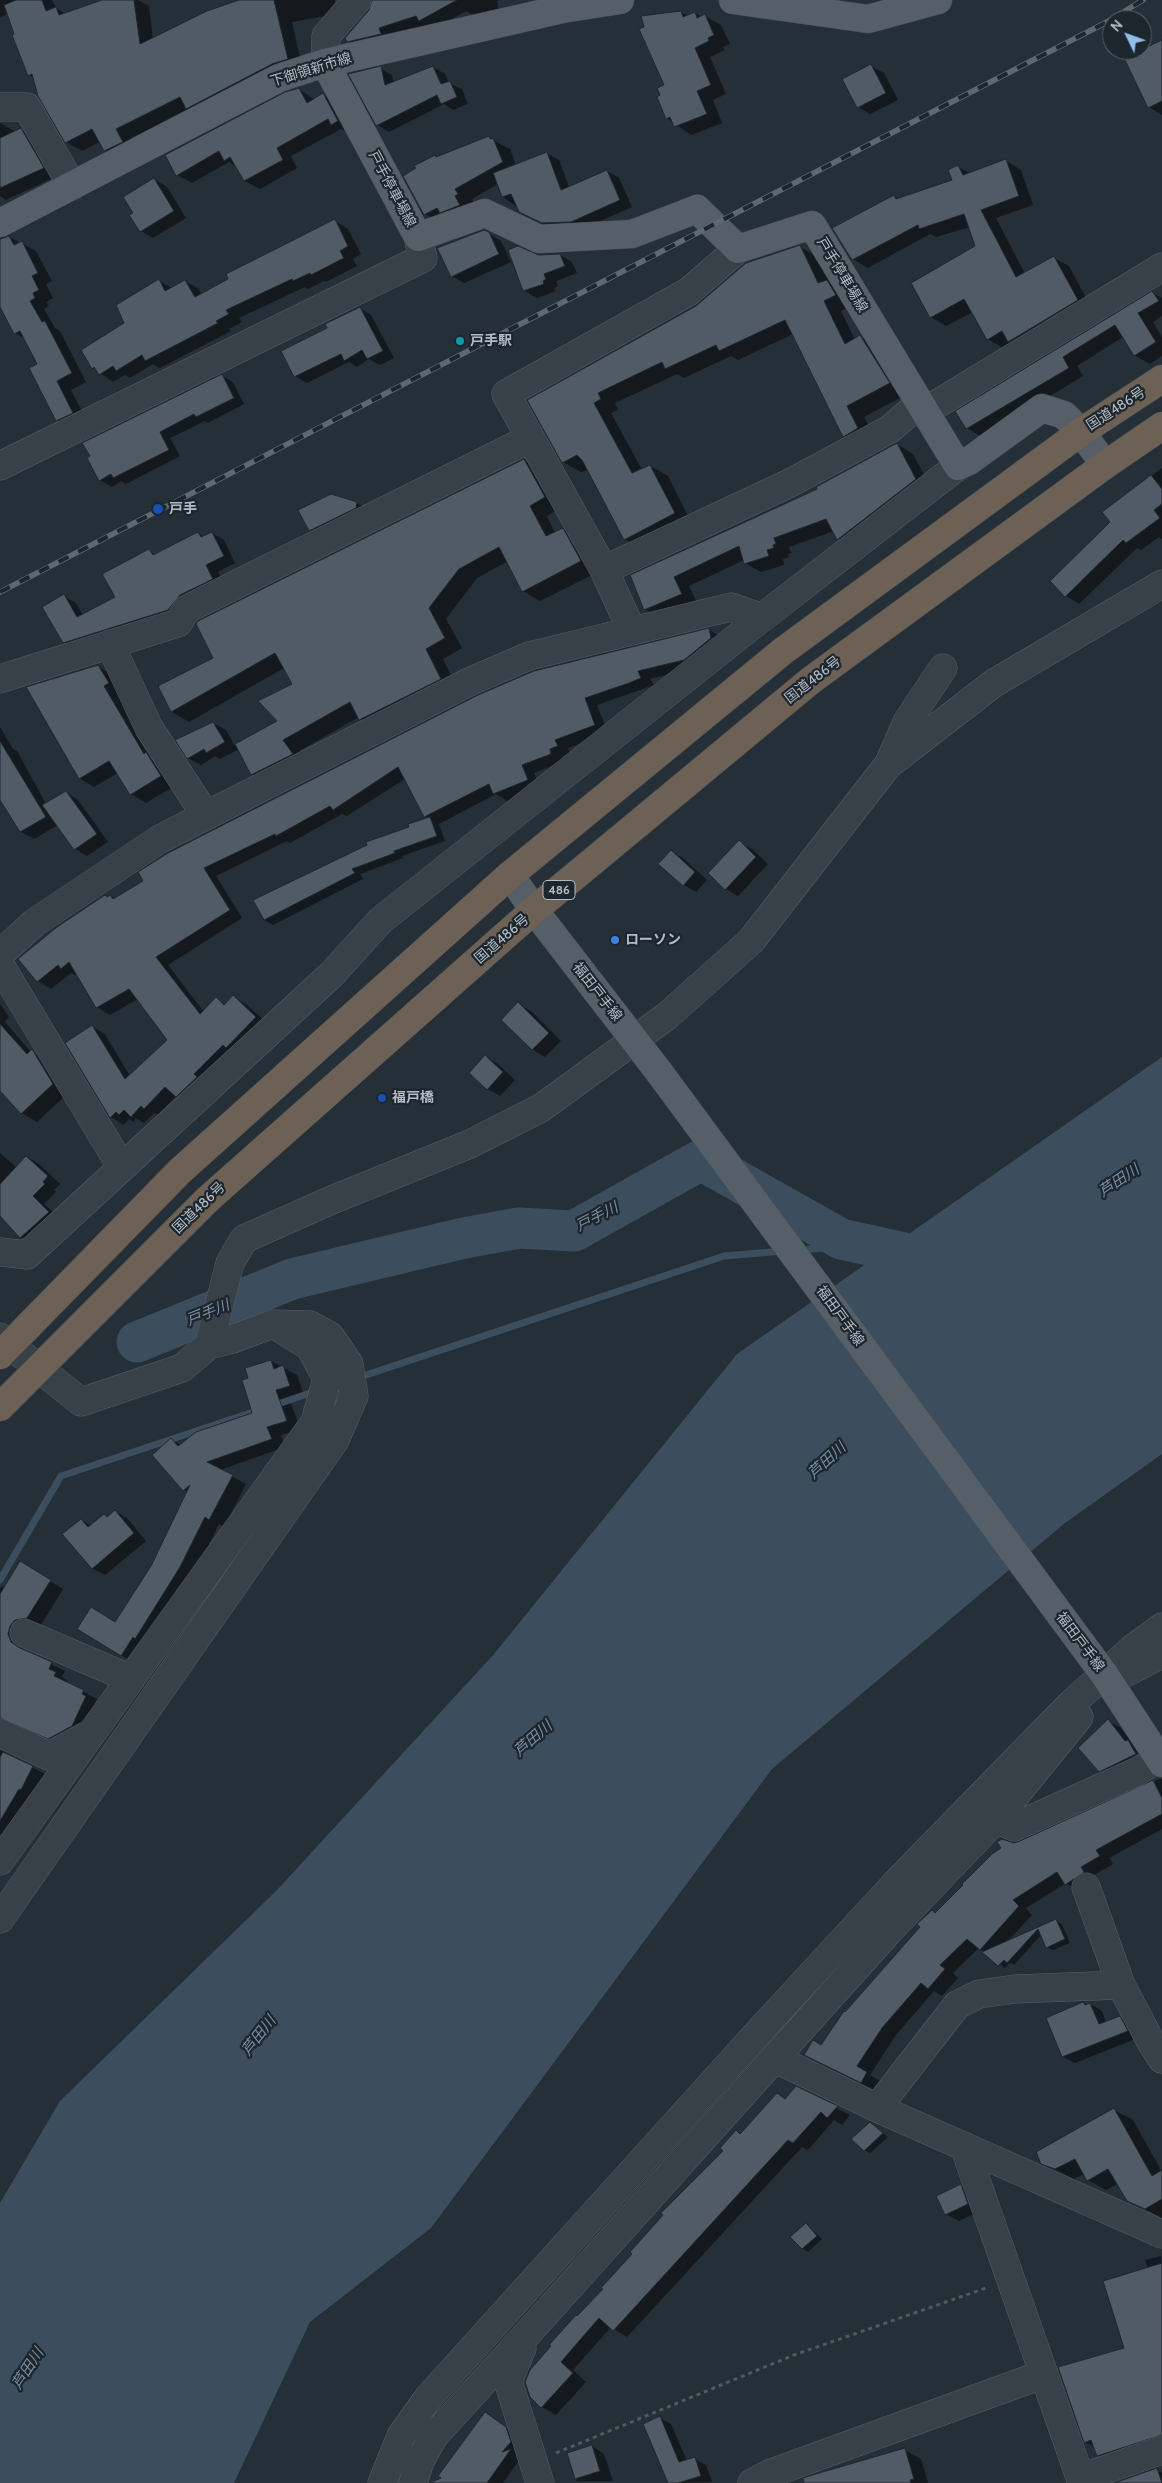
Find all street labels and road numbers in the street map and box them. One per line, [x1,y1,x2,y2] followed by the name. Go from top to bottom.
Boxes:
[268,50,354,90] street label: 下御領新市線
[365,148,419,230] street label: 戸手停車場線
[813,235,871,315] street label: 戸手停車場線
[1084,384,1148,434] street label: 国道486号
[782,653,844,707] street label: 国道486号
[543,880,575,900] road number: 486
[471,911,533,967] street label: 国道486号
[569,959,625,1025] street label: 福田戸手線
[169,1179,229,1237] street label: 国道486号
[813,1283,867,1349] street label: 福田戸手線
[1052,1609,1108,1675] street label: 福田戸手線

